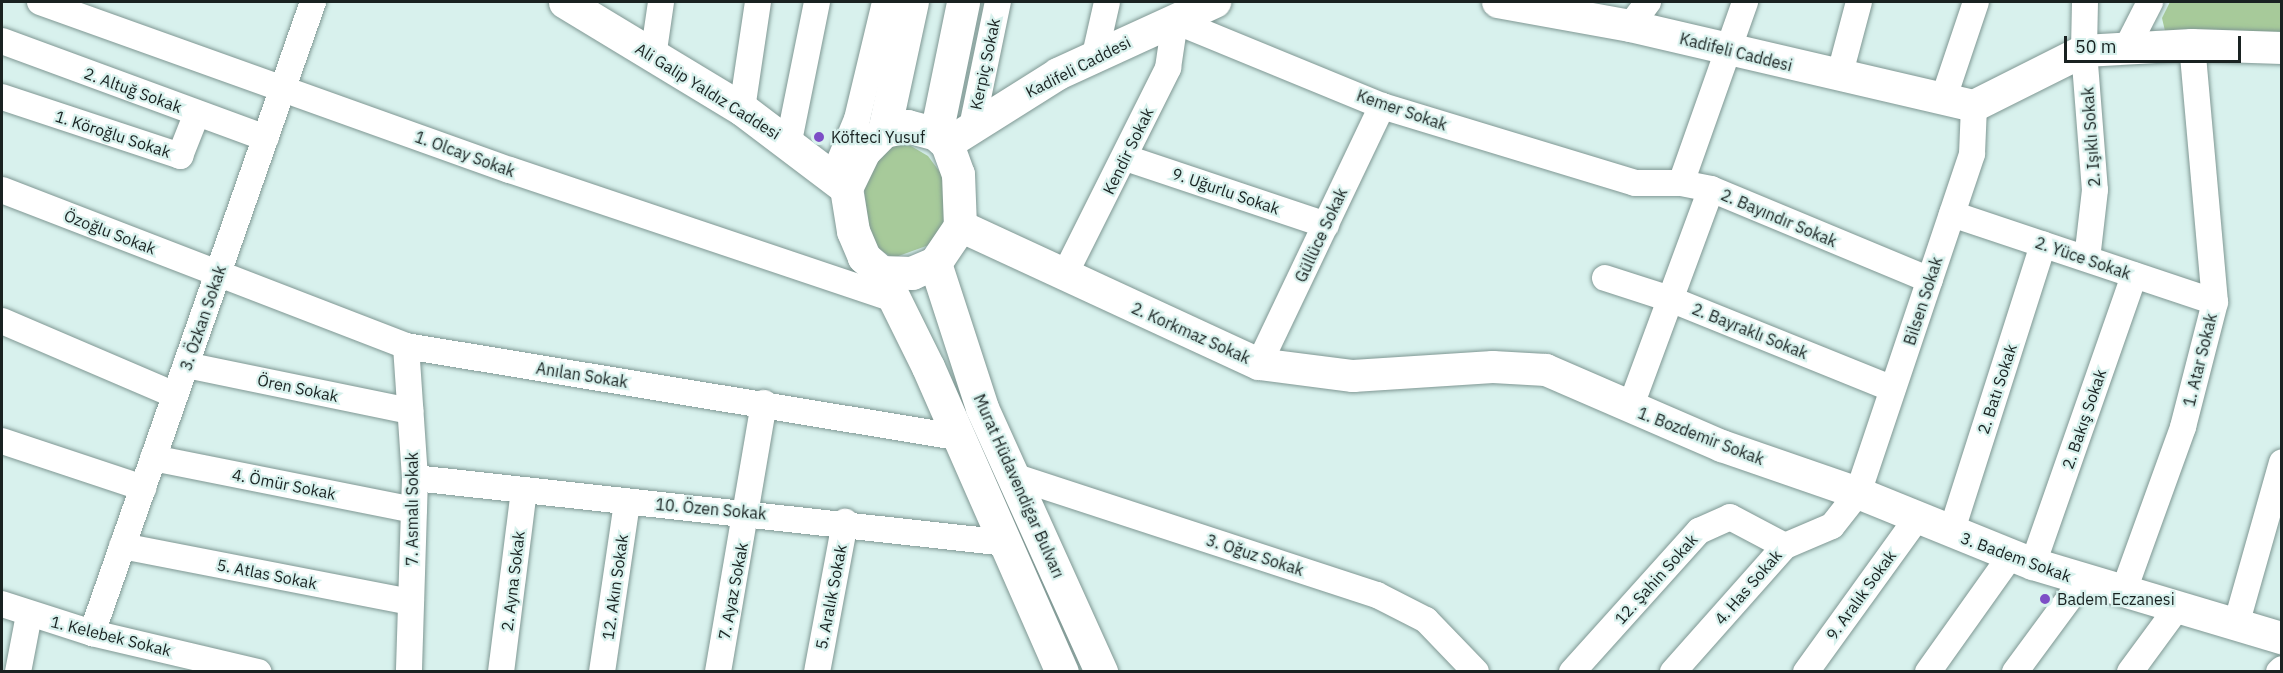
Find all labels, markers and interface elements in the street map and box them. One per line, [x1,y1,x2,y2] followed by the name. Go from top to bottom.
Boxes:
[966,16,1004,112] street label: Kerpiç Sokak
[2067,24,2244,62] scale bar
[1678,29,1794,75] street label: Kadifeli Caddesi
[1022,32,1134,102] street label: Kadifeli Caddesi
[2075,35,2117,58] text: 50 m
[632,39,784,143] street label: Ali Galip Yaldız Caddesi
[81,63,185,117] street label: 2. Altuğ Sokak
[1354,86,1450,134] street label: Kemer Sokak
[2078,86,2104,188] street label: 2. Işıklı Sokak
[1099,104,1157,198] street label: Kendir Sokak
[53,106,173,162] street label: 1. Köroğlu Sokak
[412,127,518,181] street label: 1. Olcay Sokak
[831,127,925,147] place label: Köfteci Yusuf
[812,130,826,144] marker: Köfteci Yusuf
[1170,164,1282,218] street label: 9. Uğurlu Sokak
[1291,185,1351,285] street label: Güllüce Sokak
[1718,185,1840,251] street label: 2. Bayındır Sokak
[61,206,159,258] street label: Özoğlu Sokak
[2033,233,2133,283] street label: 2. Yüce Sokak
[1900,254,1946,348] street label: Bilsen Sokak
[176,263,230,373] street label: 3. Özkan Sokak
[1129,298,1253,368] street label: 2. Korkmaz Sokak
[1689,299,1811,363] street label: 2. Bayraklı Sokak
[2179,311,2221,409] street label: 1. Atar Sokak
[1973,341,2021,437] street label: 2. Batı Sokak
[535,358,629,392] street label: Anılan Sokak
[2058,367,2110,471] street label: 2. Bakış Sokak
[256,370,340,406] street label: Ören Sokak
[970,391,1068,581] street label: Murat Hüdavendigar Bulvarı
[1635,403,1767,469] street label: 1. Bozdemir Sokak
[402,452,422,566] street label: 7. Asmalı Sokak
[230,465,338,503] street label: 4. Ömür Sokak
[655,495,767,523] street label: 10. Özen Sokak
[1958,528,2074,586] street label: 3. Badem Sokak
[497,530,529,632] street label: 2. Ayna Sokak
[1204,530,1306,580] street label: 3. Oğuz Sokak
[1610,530,1702,628] street label: 12. Şahin Sokak
[598,533,632,641] street label: 12. Akın Sokak
[714,541,752,641] street label: 7. Ayaz Sokak
[811,543,851,651] street label: 5. Aralık Sokak
[1710,546,1786,628] street label: 4. Has Sokak
[1822,546,1900,644] street label: 9. Aralık Sokak
[215,555,319,593] street label: 5. Atlas Sokak
[2057,589,2175,609] place label: Badem Eczanesi
[2038,592,2052,606] marker: Badem Eczanesi
[49,612,173,660] street label: 1. Kelebek Sokak

